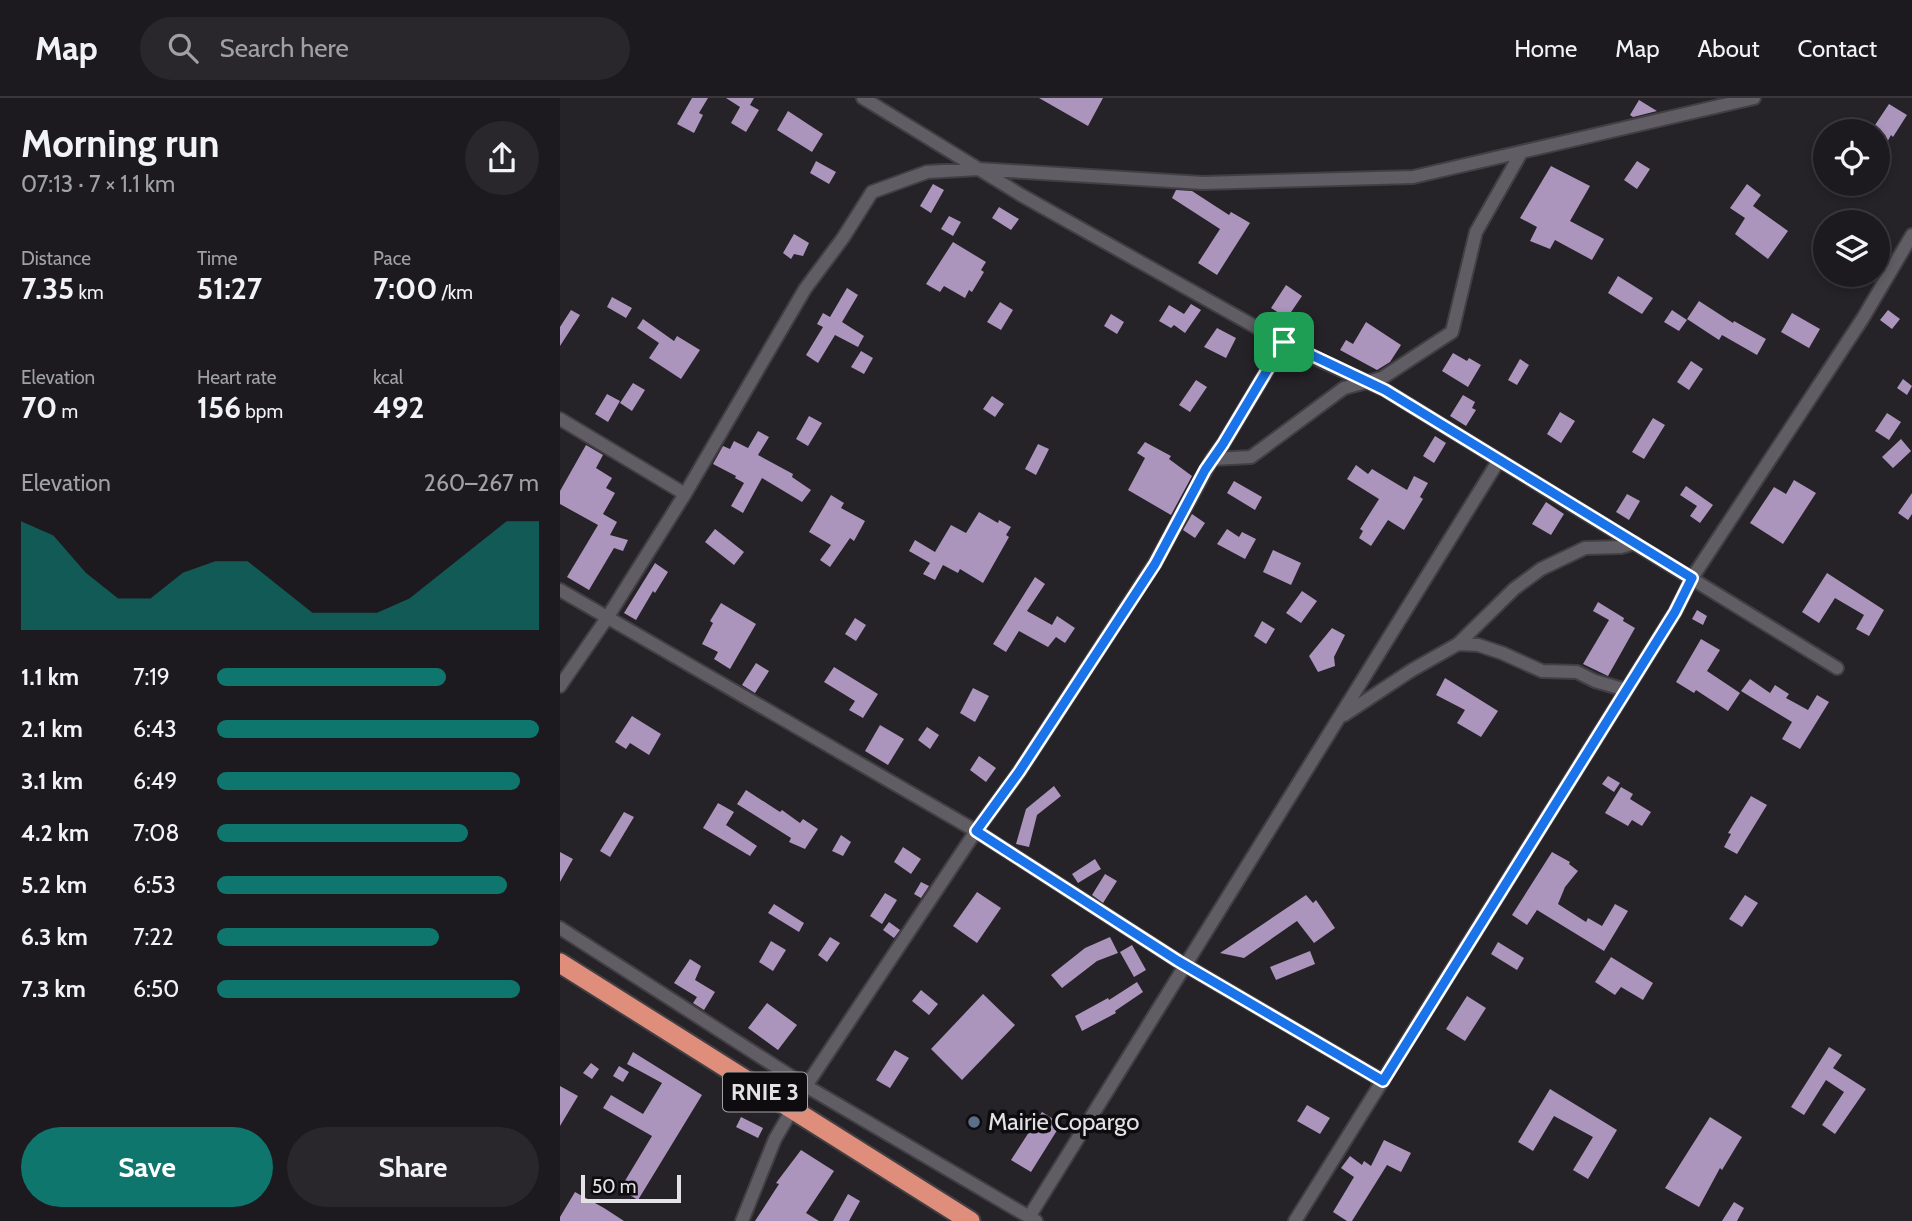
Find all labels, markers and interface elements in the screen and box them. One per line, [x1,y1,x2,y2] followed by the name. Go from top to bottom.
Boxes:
[140,17,630,80] search box
[35,28,98,68] text: Map
[164,29,202,67] icon: search
[220,32,349,64] text: Search here
[1514,34,1577,63] text: Home
[1615,34,1660,63] text: Map
[1698,34,1760,63] text: About
[1798,34,1877,63] text: Contact
[1813,119,1890,287] map controls
[1813,119,1890,196] button: locate
[21,120,220,167] text: Morning run
[465,121,539,195] button: share
[21,170,175,198] text: 07:13 · 7 × 1.1 km
[1813,210,1890,287] button: layers
[21,247,91,270] text: Distance
[197,247,237,270] text: Time
[373,247,411,270] text: Pace
[21,270,74,307] text: 7.35
[197,270,262,307] text: 51:27
[373,270,437,307] text: 7:00
[74,281,104,304] text: km
[437,281,473,304] text: /km
[1254,312,1314,372] pin
[1265,323,1303,361] icon: arrive
[21,366,95,389] text: Elevation
[197,366,277,389] text: Heart rate
[373,366,403,389] text: kcal
[21,389,57,426] text: 70
[197,389,241,426] text: 156
[373,389,424,426] text: 492
[57,400,78,423] text: m
[241,400,283,423] text: bpm
[21,469,111,497] text: Elevation
[424,469,539,497] text: 260–267 m
[21,663,79,691] text: 1.1 km
[133,663,170,691] text: 7:19
[21,715,83,743] text: 2.1 km
[133,715,177,743] text: 6:43
[21,767,83,795] text: 3.1 km
[133,767,177,795] text: 6:49
[21,819,89,847] text: 4.2 km
[133,819,179,847] text: 7:08
[21,871,87,899] text: 5.2 km
[133,871,176,899] text: 6:53
[21,923,88,951] text: 6.3 km
[133,923,173,951] text: 7:22
[21,975,86,1003] text: 7.3 km
[133,975,179,1003] text: 6:50
[723,1072,807,1112] road number: RNIE 3
[988,1107,1139,1136] place label: Mairie Copargo
[966,1114,982,1130] marker: Mairie Copargo
[21,1127,273,1207] button: Save
[287,1127,539,1207] button: Share
[581,1172,681,1204] scale bar
[592,1175,636,1198] text: 50 m

